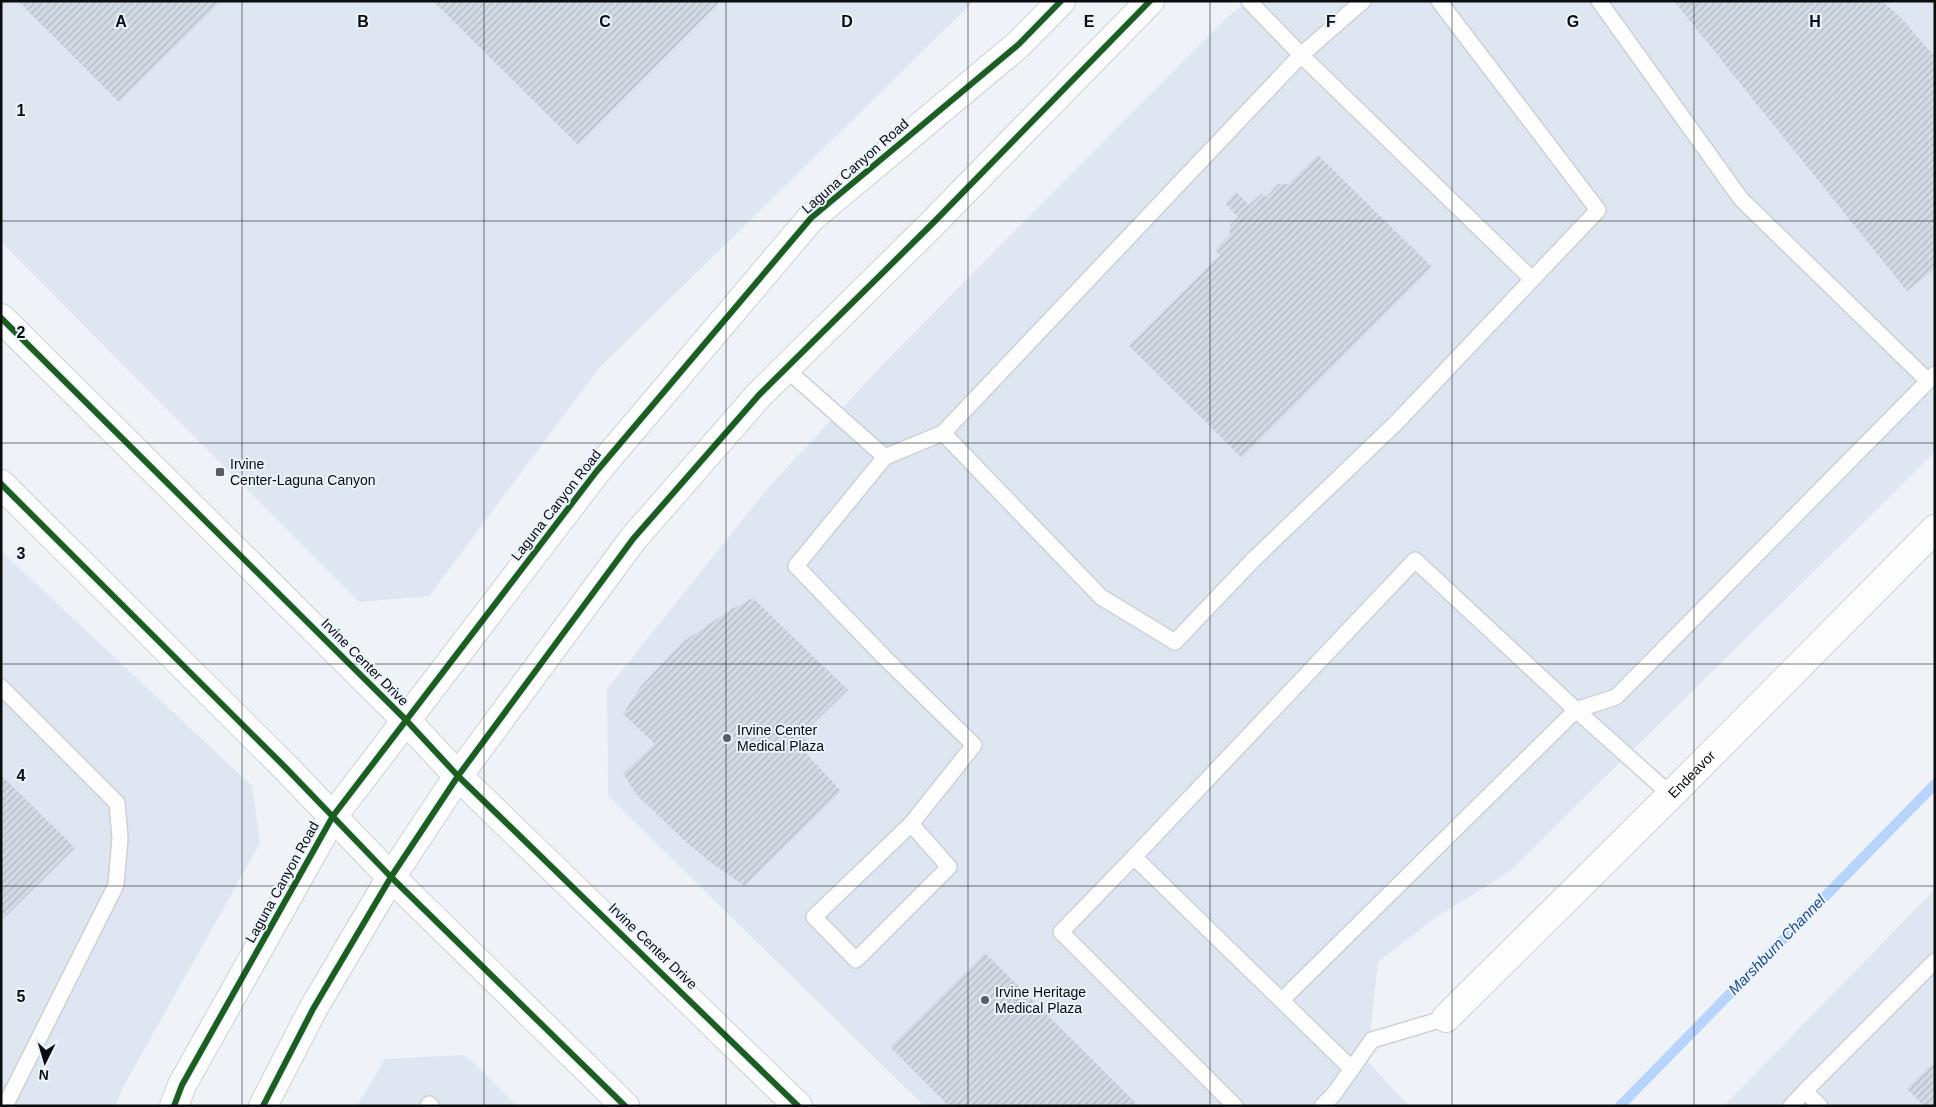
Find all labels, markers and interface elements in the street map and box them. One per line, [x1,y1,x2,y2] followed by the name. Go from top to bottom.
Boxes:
[115,13,127,30] text: A
[357,13,369,30] text: B
[599,13,611,30] text: C
[841,13,853,30] text: D
[1084,13,1095,30] text: E
[1326,13,1336,30] text: F
[1567,13,1579,30] text: G
[1809,13,1821,30] text: H
[17,102,26,119] text: 1
[798,115,912,217] street label: Laguna Canyon Road
[17,324,26,341] text: 2
[508,446,604,564] street label: Laguna Canyon Road
[230,456,376,488] place label: Irvine Center-Laguna Canyon
[214,466,226,478] marker: Irvine Center-Laguna Canyon
[17,545,26,562] text: 3
[318,615,412,709] street label: Irvine Center Drive
[737,722,824,754] place label: Irvine Center Medical Plaza
[721,732,733,744] marker: Irvine Center Medical Plaza
[1665,747,1719,801] street label: Endeavor
[17,767,26,784] text: 4
[242,819,322,945] street label: Laguna Canyon Road
[1725,891,1829,998] water label: Marshburn Channel
[605,900,701,992] street label: Irvine Center Drive
[995,984,1086,1016] place label: Irvine Heritage Medical Plaza
[17,988,26,1005] text: 5
[979,994,991,1006] marker: Irvine Heritage Medical Plaza
[20,1037,70,1087] north arrow
[38,1067,50,1083] text: N

